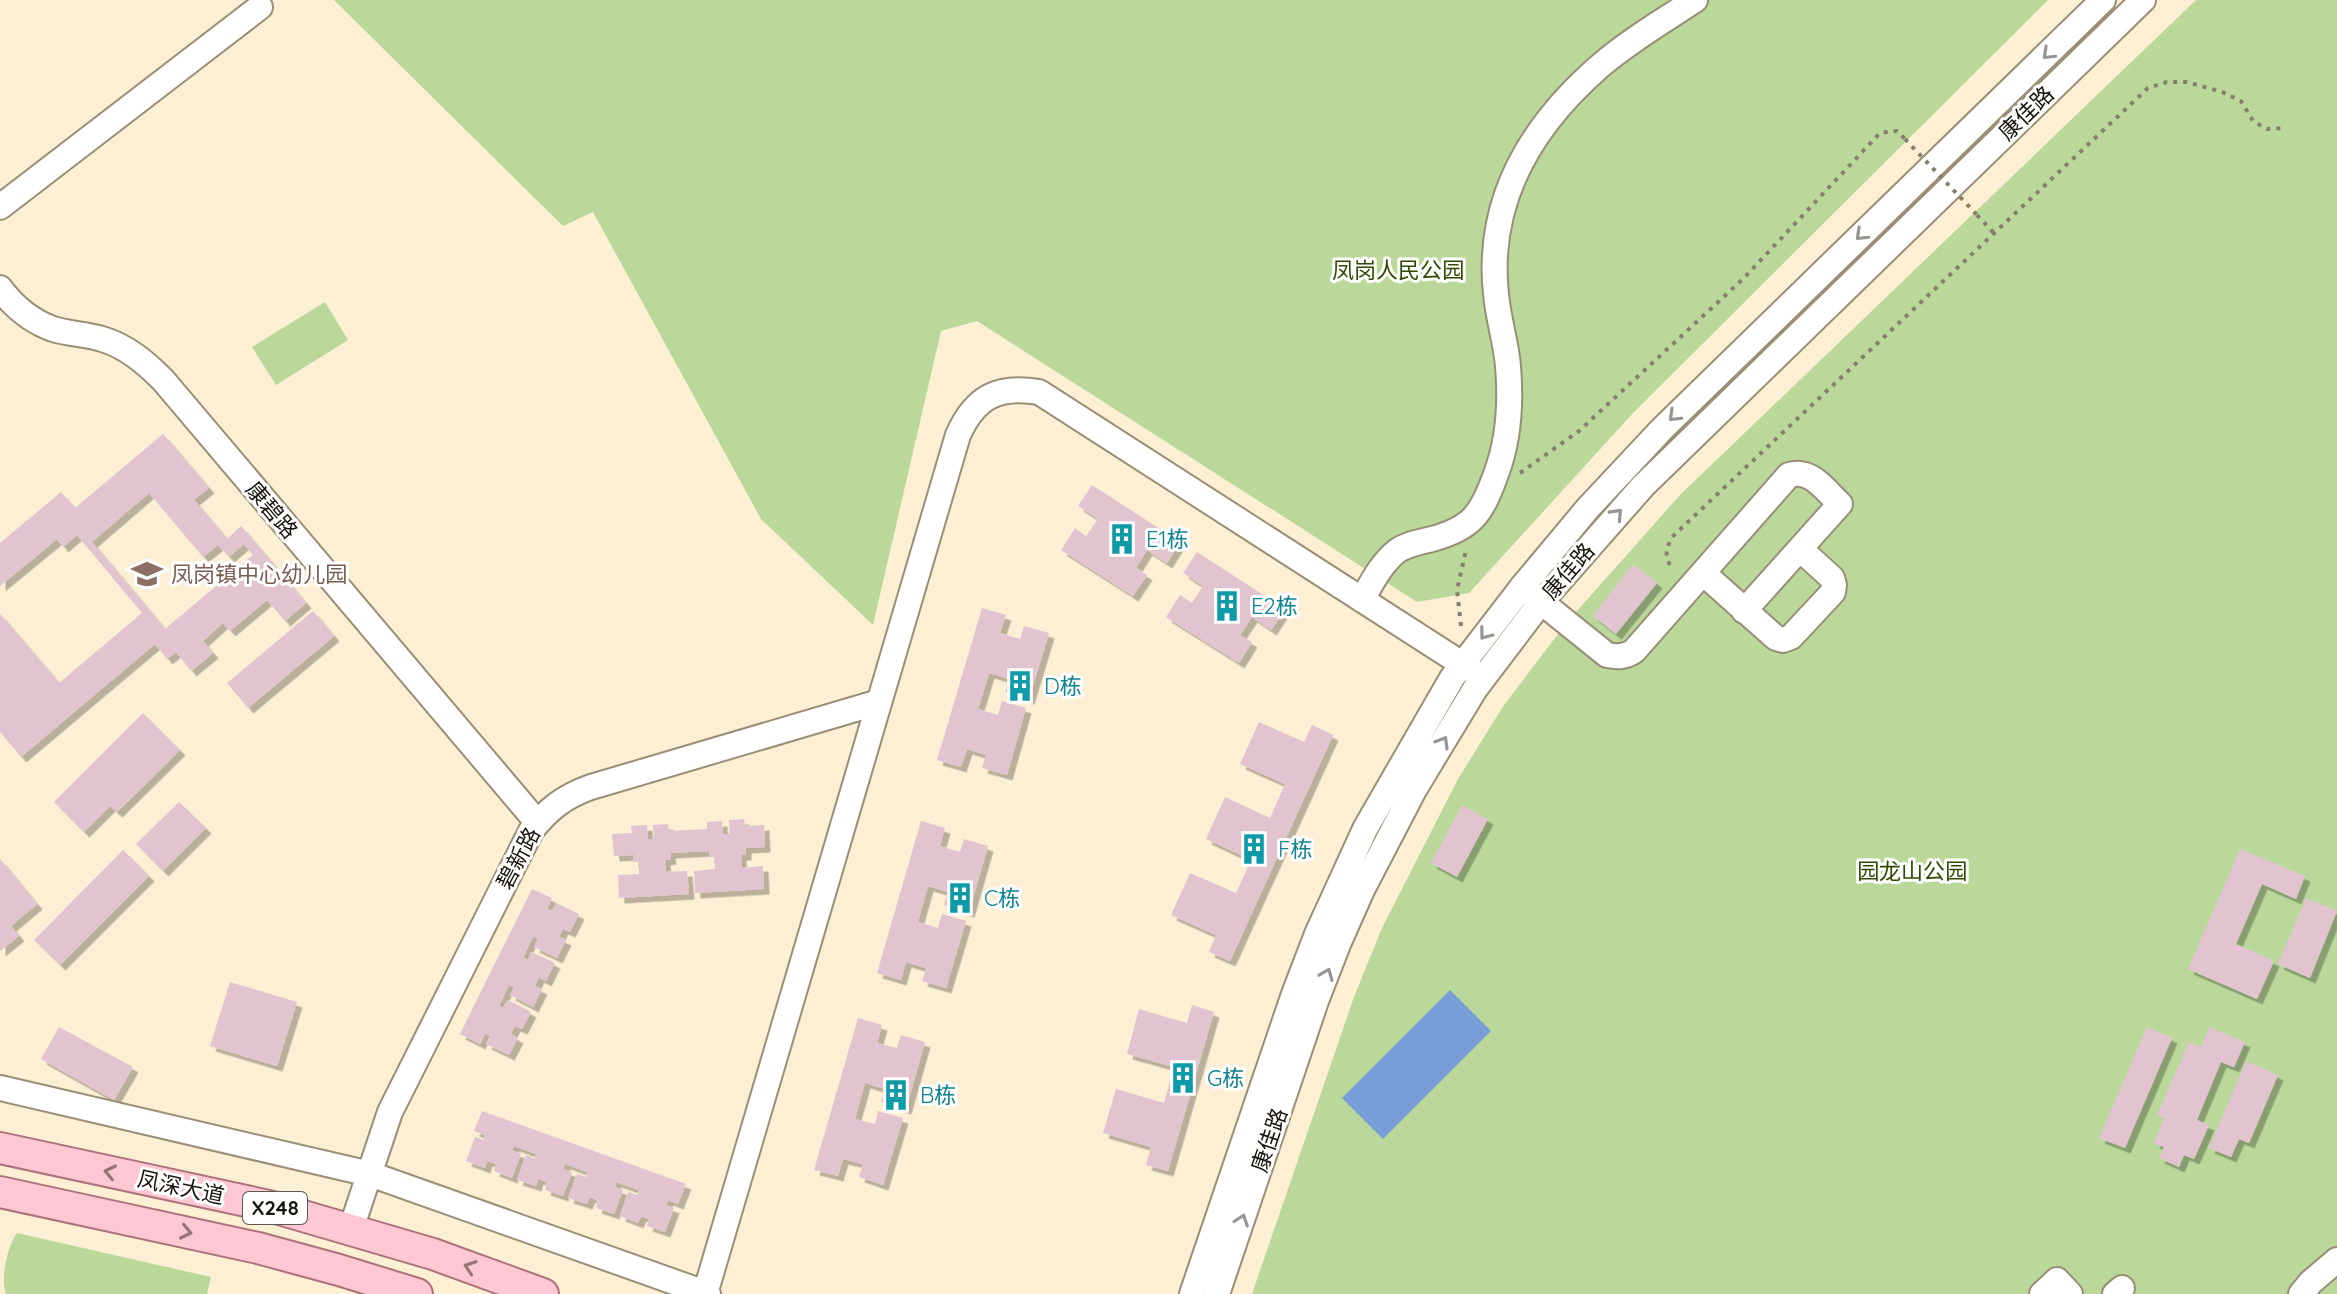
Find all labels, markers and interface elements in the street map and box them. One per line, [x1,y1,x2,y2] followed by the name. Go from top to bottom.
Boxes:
[2042,45,2057,59] one-way arrow
[1993,80,2059,146] street label: 康佳路
[1856,226,1870,241] one-way arrow
[1332,256,1464,284] park label: 凤岗人民公园
[1669,407,1683,422] one-way arrow
[240,476,304,544] street label: 康碧路
[1608,508,1622,523] one-way arrow
[1105,522,1139,556] building icon: E1栋
[1146,525,1189,553] place label: E1栋
[1536,537,1600,605] street label: 康佳路
[130,557,164,591] school or university icon: 凤岗镇中心幼儿园
[171,560,347,588] place label: 凤岗镇中心幼儿园
[1210,589,1244,623] building icon: E2栋
[1251,592,1298,620] place label: E2栋
[1481,625,1495,639] one-way arrow
[1003,669,1037,703] building icon: D栋
[1044,672,1082,700] place label: D栋
[1433,736,1449,751] one-way arrow
[490,822,546,894] street label: 碧新路
[1237,832,1271,866] building icon: F栋
[1278,835,1312,863] place label: F栋
[1857,857,1967,885] park label: 园龙山公园
[943,881,977,915] building icon: C栋
[984,884,1020,912] place label: C栋
[1317,968,1333,982] one-way arrow
[1166,1061,1200,1095] building icon: G栋
[1207,1064,1244,1092] place label: G栋
[879,1078,913,1112] building icon: B栋
[920,1081,956,1109] place label: B栋
[1245,1104,1293,1176] street label: 康佳路
[104,1164,118,1181] one-way arrow
[135,1164,227,1210] street label: 凤深大道
[243,1192,307,1224] road number: X248
[1232,1214,1248,1228] one-way arrow
[178,1223,192,1240] one-way arrow
[463,1260,477,1277] one-way arrow

